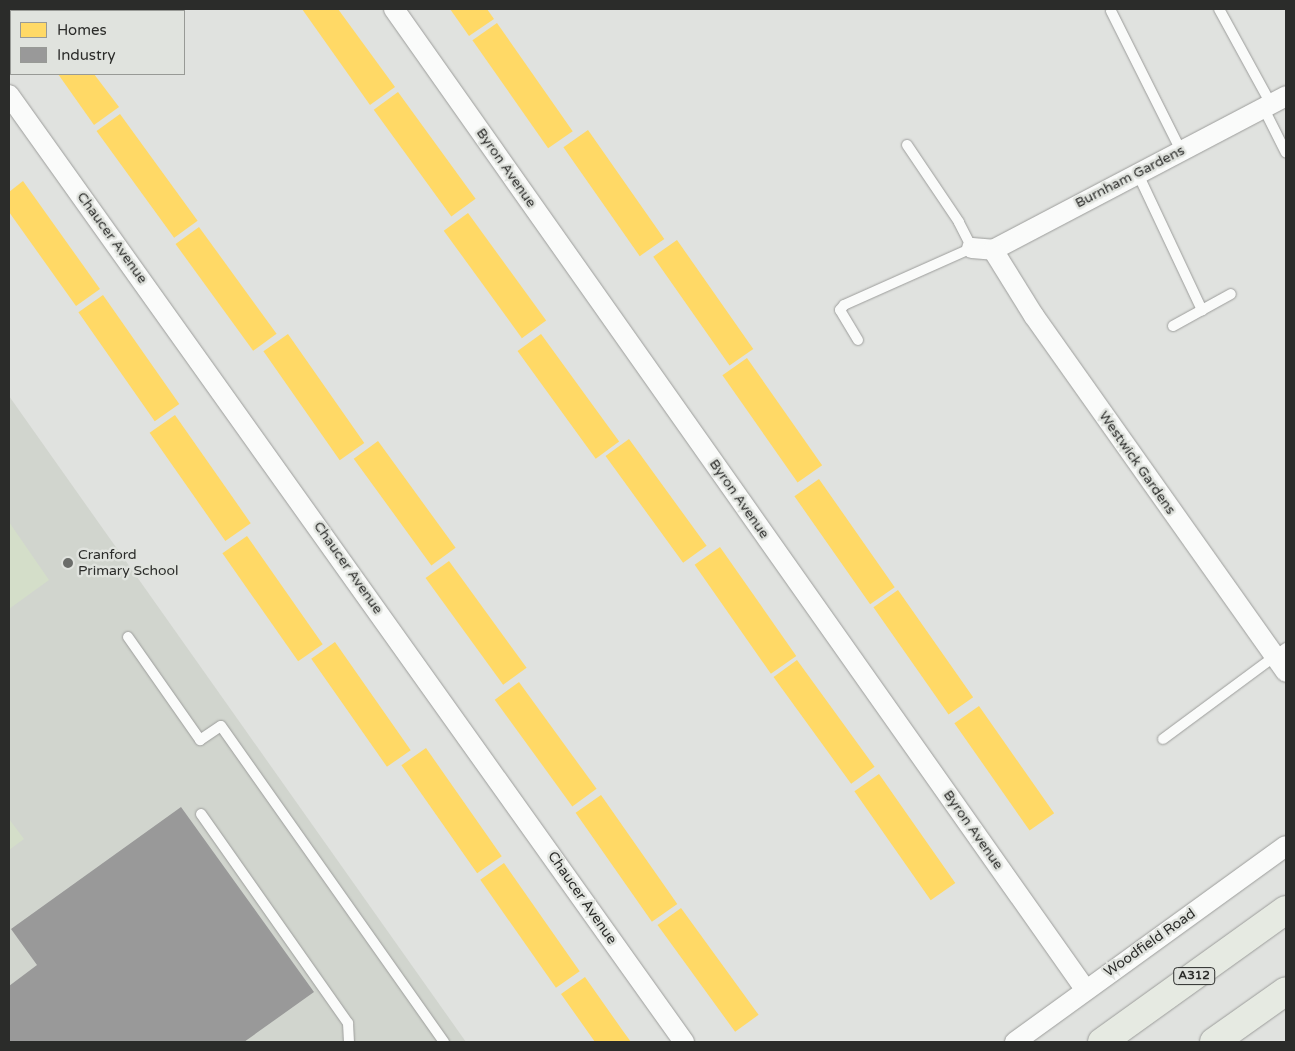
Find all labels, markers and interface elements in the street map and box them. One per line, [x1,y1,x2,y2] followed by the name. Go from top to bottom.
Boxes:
[10,10,185,75] legend
[57,21,107,39] text: Homes
[57,46,116,64] text: Industry
[472,125,540,211] street label: Byron Avenue
[1072,142,1188,212] street label: Burnham Gardens
[73,189,151,287] street label: Chaucer Avenue
[1095,408,1179,518] street label: Westwick Gardens
[705,456,773,542] street label: Byron Avenue
[310,519,386,617] street label: Chaucer Avenue
[78,547,179,580] place label: Cranford Primary School
[62,557,74,569] marker: Cranford Primary School
[939,787,1007,873] street label: Byron Avenue
[544,849,620,947] street label: Chaucer Avenue
[1101,905,1199,981] street label: Woodfield Road
[1173,966,1215,986] road number: A312

